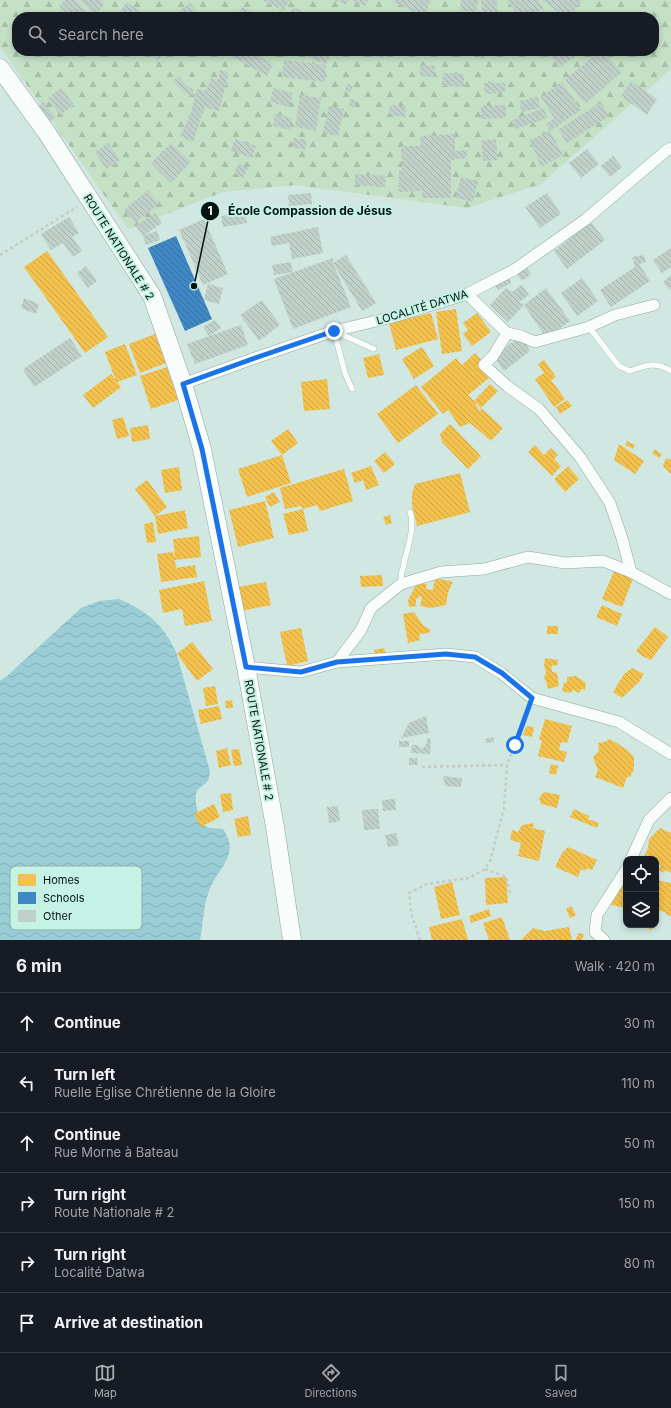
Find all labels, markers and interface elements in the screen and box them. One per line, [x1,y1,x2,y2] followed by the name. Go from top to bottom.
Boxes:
[12,12,659,56] search box
[26,23,48,45] icon: search
[58,25,144,44] text: Search here
[81,191,157,303] street label: ROUTE NATIONALE # 2
[200,199,400,223] callout: École Compassion de Jésus
[207,203,213,218] text: 1
[228,203,392,218] text: École Compassion de Jésus
[375,286,470,328] street label: LOCALITÉ DATWA
[325,322,343,340] route end
[241,678,277,802] street label: ROUTE NATIONALE # 2
[506,736,524,754] route start
[623,856,659,928] map controls
[623,856,659,892] button: locate
[10,866,142,930] legend
[43,873,80,887] text: Homes
[43,891,85,905] text: Schools
[623,892,659,928] button: layers
[43,909,72,923] text: Other
[16,956,62,976] text: 6 min
[575,958,655,974] text: Walk · 420 m
[16,1012,38,1034] icon: ahead
[54,1013,121,1032] text: Continue
[624,1015,655,1031] text: 30 m
[54,1065,115,1084] text: Turn left
[16,1072,38,1094] icon: left
[621,1075,655,1091] text: 110 m
[54,1084,276,1100] text: Ruelle Église Chrétienne de la Gloire
[54,1125,121,1144] text: Continue
[16,1132,38,1154] icon: ahead
[624,1135,655,1151] text: 50 m
[54,1144,178,1160] text: Rue Morne à Bateau
[54,1185,126,1204] text: Turn right
[16,1192,38,1214] icon: right
[619,1195,655,1211] text: 150 m
[54,1204,175,1220] text: Route Nationale # 2
[54,1245,126,1264] text: Turn right
[16,1252,38,1274] icon: right
[624,1255,655,1271] text: 80 m
[54,1264,145,1280] text: Localité Datwa
[16,1312,38,1334] icon: arrive
[54,1313,203,1332] text: Arrive at destination
[94,1362,117,1400] tab: Map
[305,1362,357,1400] tab: Directions
[545,1362,577,1400] tab: Saved

